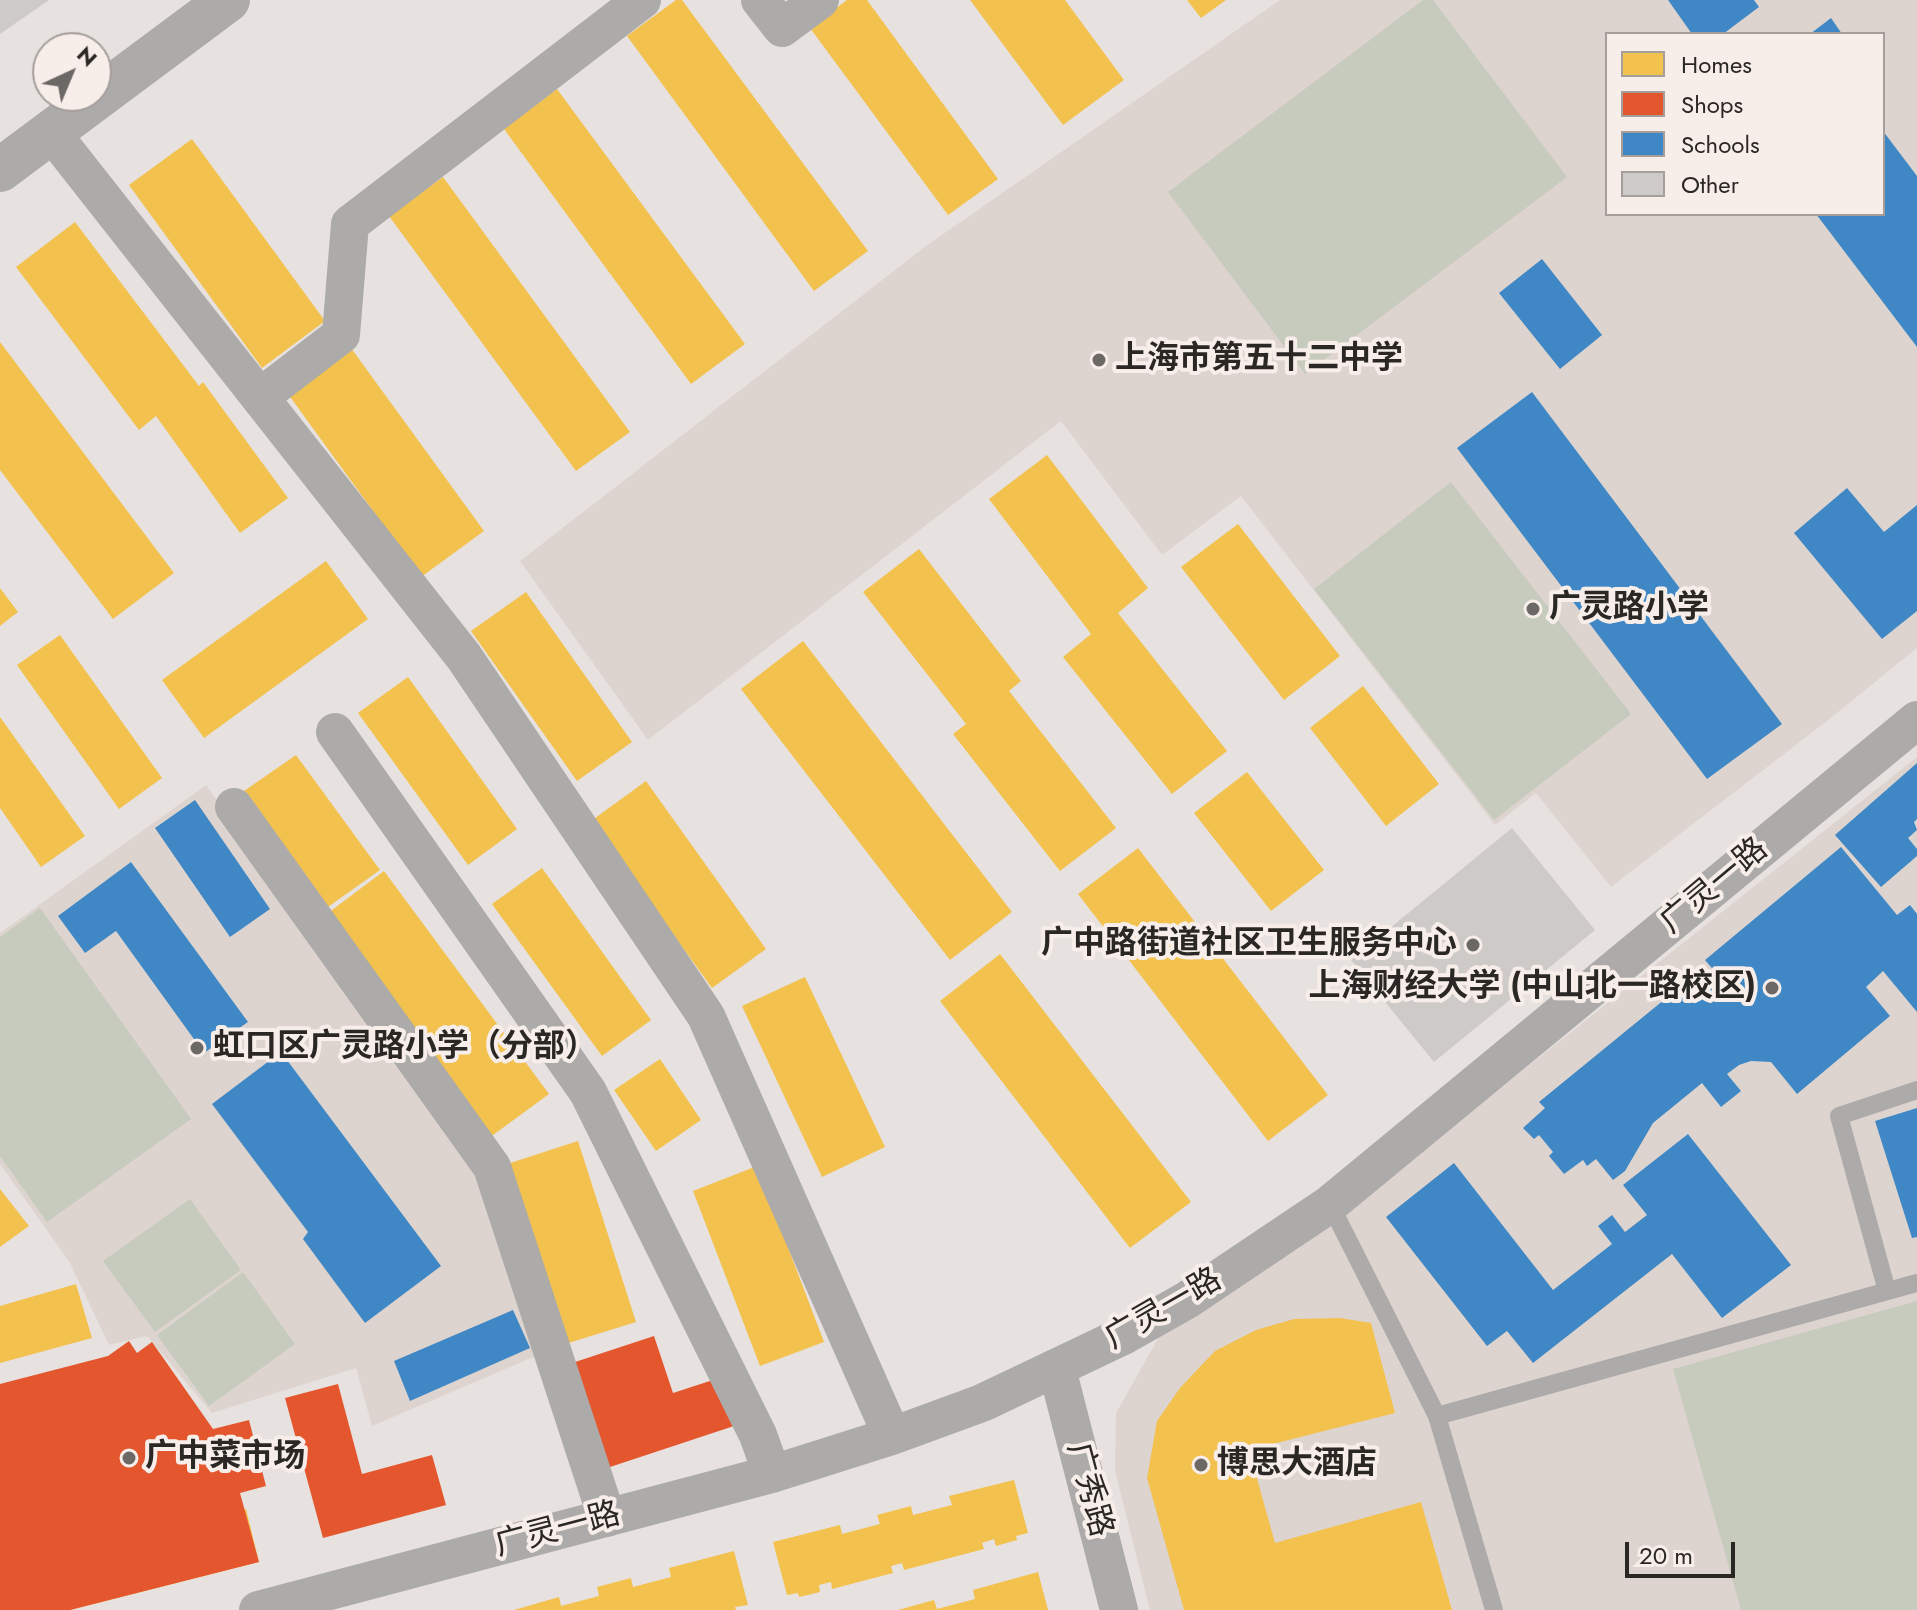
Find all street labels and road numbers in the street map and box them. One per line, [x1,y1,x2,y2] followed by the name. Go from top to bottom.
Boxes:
[1654,831,1776,943] street label: 广灵一路
[1099,1261,1229,1359] street label: 广灵一路
[1057,1439,1119,1541] street label: 广秀路
[491,1496,625,1566] street label: 广灵一路

